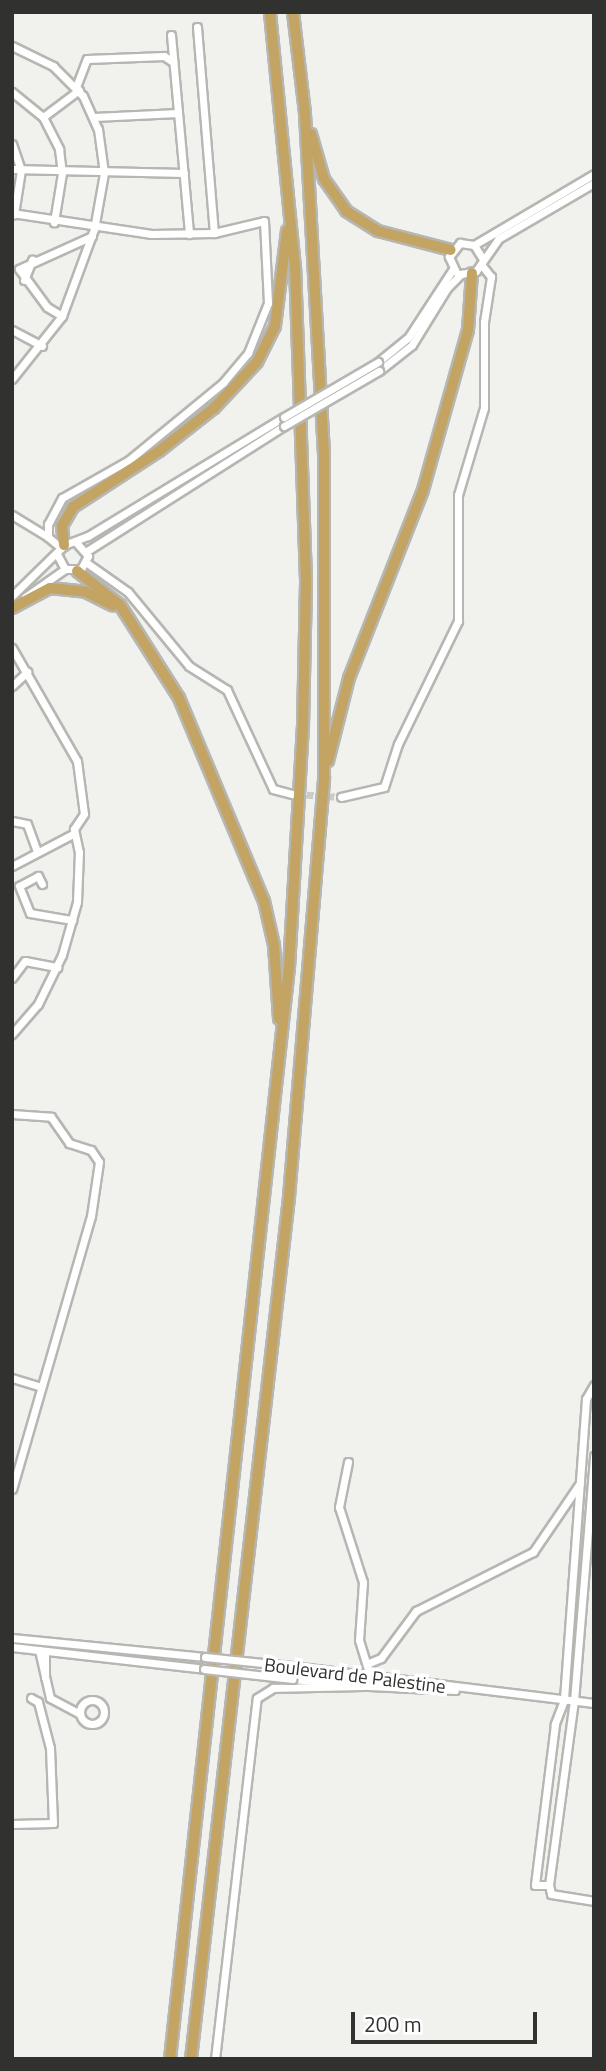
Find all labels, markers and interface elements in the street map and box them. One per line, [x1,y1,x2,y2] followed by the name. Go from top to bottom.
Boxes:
[263,1653,447,1697] street label: Boulevard de Palestine
[354,1997,540,2041] scale bar
[364,2008,421,2040] text: 200 m

